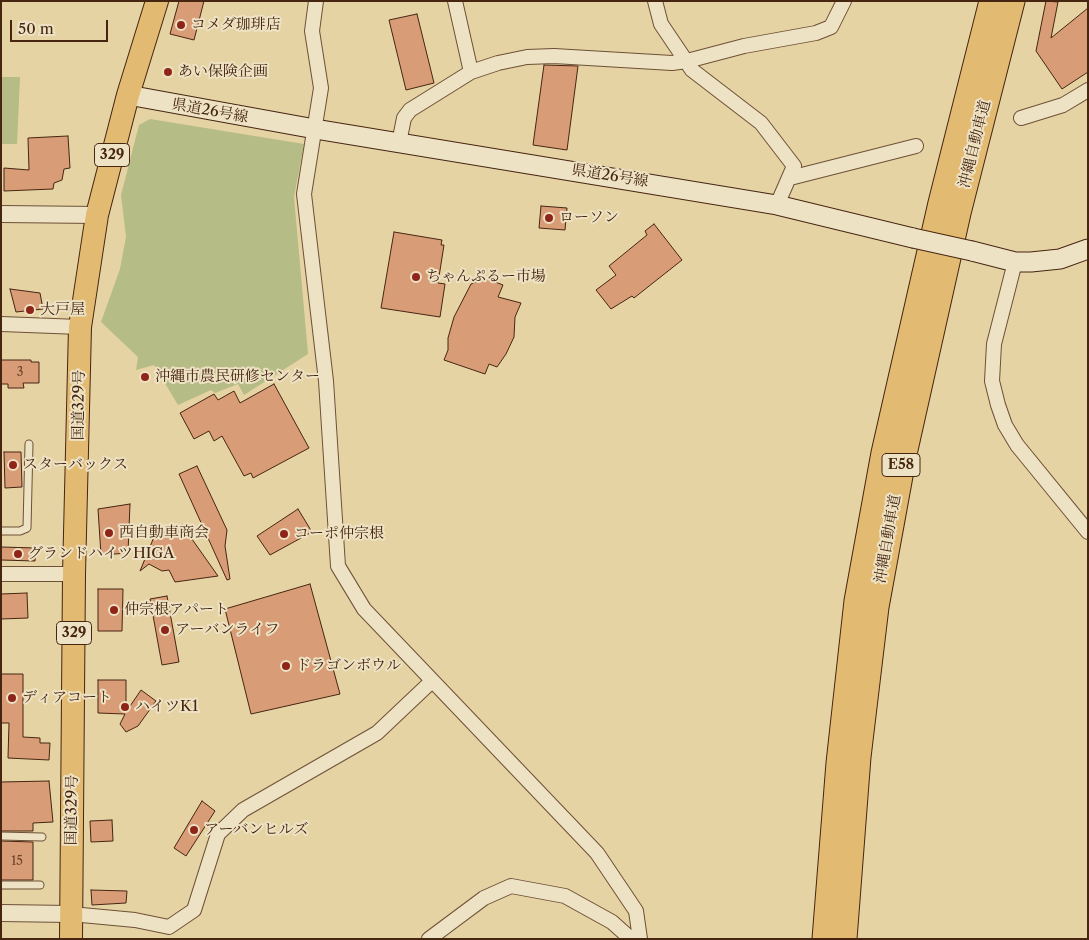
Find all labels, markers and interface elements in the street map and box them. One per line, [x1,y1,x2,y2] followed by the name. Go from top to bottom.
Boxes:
[12,10,110,42] scale bar
[191,16,281,34] place label: コメダ珈琲店
[18,19,54,38] text: 50 m
[175,19,187,31] marker: コメダ珈琲店
[178,63,268,81] place label: あい保険企画
[162,66,174,78] marker: あい保険企画
[170,95,250,127] street label: 県道26号線
[955,98,995,190] street label: 沖縄自動車道
[94,144,130,166] road number: 329
[570,161,650,191] street label: 県道26号線
[559,209,619,227] place label: ローソン
[543,212,555,224] marker: ローソン
[426,268,546,286] place label: ちゃんぷるー市場
[410,271,422,283] marker: ちゃんぷるー市場
[40,301,85,319] place label: 大戸屋
[24,304,36,316] marker: 大戸屋
[17,366,23,380] house number: 3
[155,368,320,386] place label: 沖縄市農民研修センター
[69,370,89,440] street label: 国道329号
[139,371,151,383] marker: 沖縄市農民研修センター
[882,454,920,476] road number: E58
[23,456,128,474] place label: スターバックス
[7,459,19,471] marker: スターバックス
[871,493,905,585] street label: 沖縄自動車道
[119,524,209,542] place label: 西自動車商会
[294,525,384,543] place label: コーポ仲宗根
[103,527,115,539] marker: 西自動車商会
[278,528,290,540] marker: コーポ仲宗根
[28,545,174,563] place label: グランドハイツHIGA
[12,548,24,560] marker: グランドハイツHIGA
[124,601,229,619] place label: 仲宗根アパート
[108,604,120,616] marker: 仲宗根アパート
[175,621,280,639] place label: アーバンライフ
[56,622,92,644] road number: 329
[159,624,171,636] marker: アーバンライフ
[296,657,401,675] place label: ドラゴンボウル
[280,660,292,672] marker: ドラゴンボウル
[22,689,112,707] place label: ディアコート
[6,692,18,704] marker: ディアコート
[135,698,198,716] place label: ハイツK1
[119,701,131,713] marker: ハイツK1
[62,775,82,845] street label: 国道329号
[204,821,309,839] place label: アーバンヒルズ
[188,824,200,836] marker: アーバンヒルズ
[11,855,23,869] house number: 15

